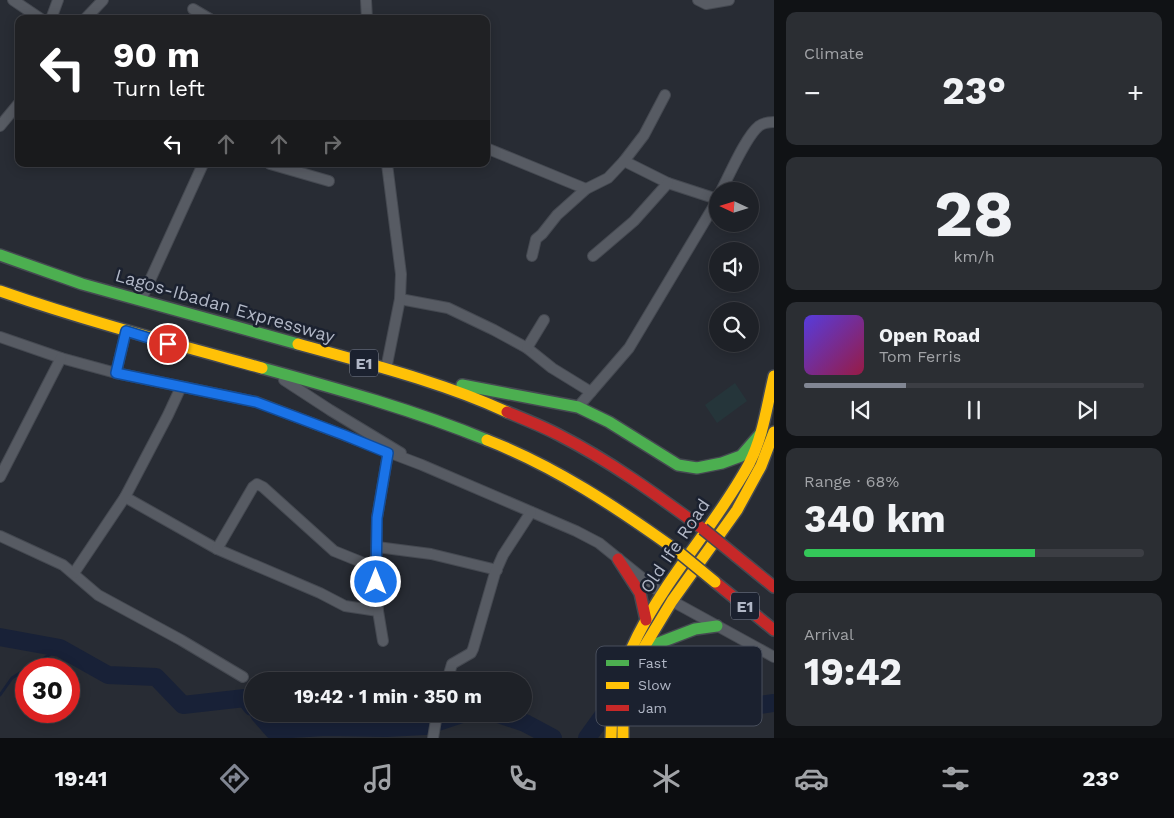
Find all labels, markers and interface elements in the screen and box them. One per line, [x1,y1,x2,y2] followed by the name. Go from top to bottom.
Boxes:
[113,34,200,76] text: 90 m
[30,35,95,100] icon: left
[804,44,864,63] text: Climate
[942,69,1006,113] text: 23°
[113,76,205,101] text: Turn left
[804,76,821,109] text: −
[1127,76,1144,109] text: +
[159,130,187,158] icon: left
[212,130,240,158] icon: ahead
[265,130,293,158] icon: ahead
[318,130,346,158] icon: right
[934,176,1014,252] text: 28
[709,182,759,232] north arrow
[709,182,759,352] map controls
[709,242,759,292] button: sound
[953,247,995,266] text: km/h
[113,264,338,347] street label: Lagos-Ibadan Expressway
[709,302,759,352] button: search
[147,323,189,365] pin
[879,324,980,347] text: Open Road
[154,330,182,358] icon: arrive
[879,347,961,366] text: Tom Ferris
[350,349,378,376] road number: E1
[847,396,875,424] icon: previous
[960,396,988,424] icon: pause
[1073,396,1101,424] icon: next
[804,472,899,491] text: Range · 68%
[635,495,714,597] street label: Old Ife Road
[804,497,946,541] text: 340 km
[349,555,401,607] position arrow
[731,592,759,620] road number: E1
[804,625,854,644] text: Arrival
[596,646,762,726] legend
[804,650,902,694] text: 19:42
[638,655,667,671] text: Fast
[15,658,80,723] speed limit sign: 30
[638,677,671,693] text: Slow
[294,685,482,708] text: 19:42 · 1 min · 350 m
[638,700,667,716] text: Jam
[217,761,252,796] icon: directions
[361,761,396,796] icon: music
[505,761,540,796] icon: phone
[649,761,684,796] icon: climate
[794,761,829,796] icon: car
[938,761,973,796] icon: filters
[55,766,107,791] text: 19:41
[1082,766,1119,791] text: 23°

